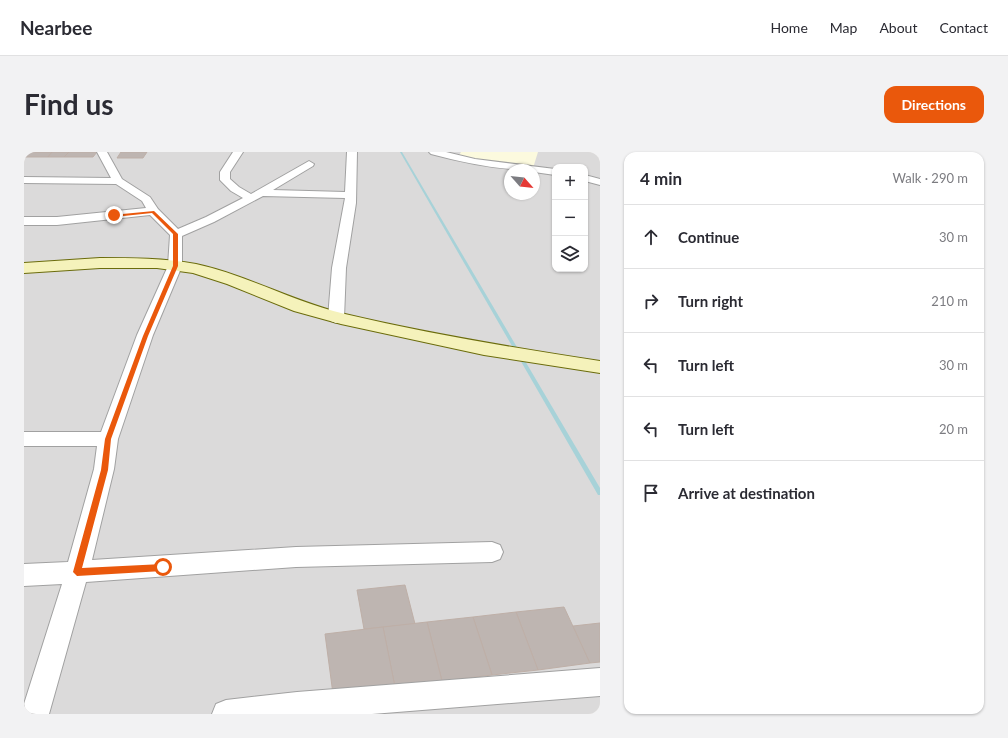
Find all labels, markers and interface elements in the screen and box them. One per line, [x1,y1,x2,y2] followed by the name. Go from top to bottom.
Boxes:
[20,16,92,39] text: Nearbee
[770,19,808,36] text: Home
[830,19,857,36] text: Map
[879,19,917,36] text: About
[939,19,988,36] text: Contact
[884,86,984,123] button: Directions
[24,87,114,121] text: Find us
[504,164,540,200] north arrow
[552,164,588,272] map controls
[552,164,588,200] button: +
[640,168,682,189] text: 4 min
[892,170,968,186] text: Walk · 290 m
[552,200,588,236] button: −
[105,206,123,224] route end
[640,226,662,248] icon: ahead
[678,228,739,246] text: Continue
[939,229,968,245] text: 30 m
[552,236,588,272] button: layers
[640,290,662,312] icon: right
[678,292,743,310] text: Turn right
[931,293,968,309] text: 210 m
[640,354,662,376] icon: left
[678,356,734,374] text: Turn left
[939,357,968,373] text: 30 m
[640,418,662,440] icon: left
[678,420,734,438] text: Turn left
[939,421,968,437] text: 20 m
[640,482,662,504] icon: arrive
[678,484,815,502] text: Arrive at destination
[154,558,172,576] route start

